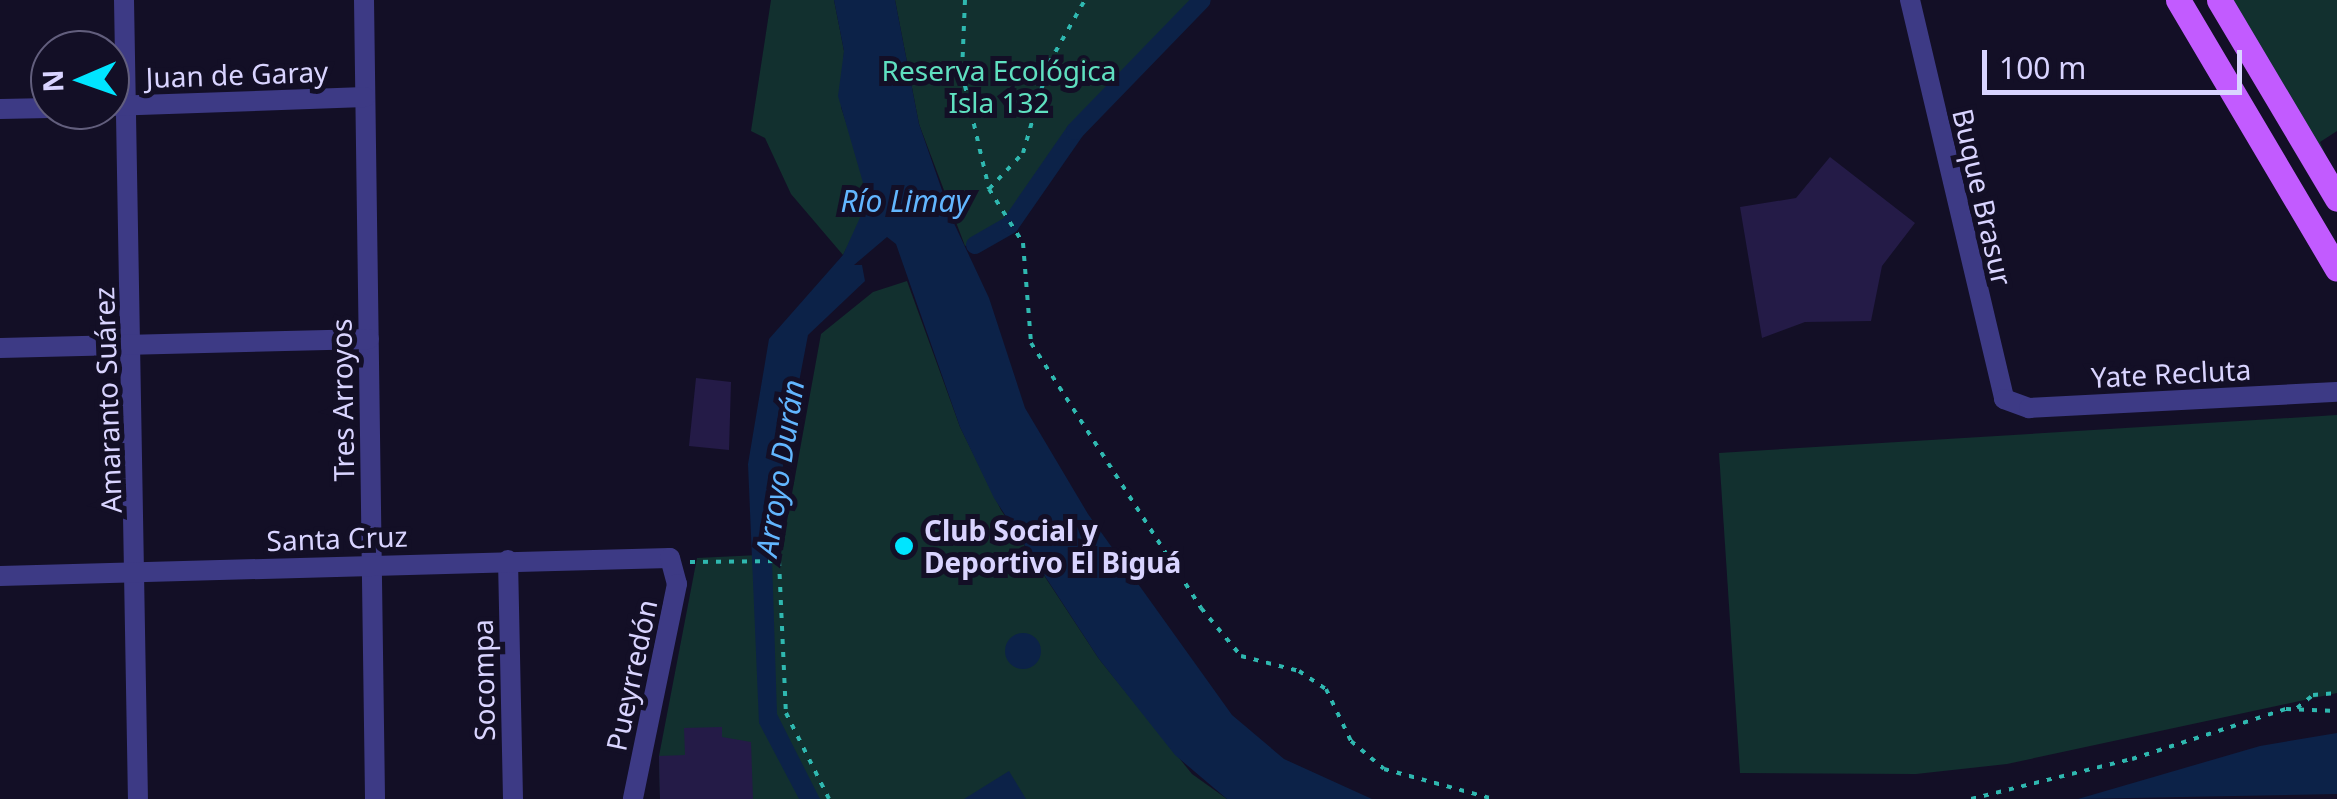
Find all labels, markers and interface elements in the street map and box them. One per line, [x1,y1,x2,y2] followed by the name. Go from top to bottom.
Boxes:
[30,30,130,130] north arrow
[1987,30,2247,92] scale bar
[1999,47,2086,88] text: 100 m
[882,53,1116,119] park label: Reserva Ecológica Isla 132
[145,54,329,94] street label: Juan de Garay
[33,69,71,93] text: N
[1946,105,2020,289] street label: Buque Brasur
[841,183,969,219] water label: Río Limay
[86,286,128,514] street label: Amaranto Suárez
[324,318,360,482] street label: Tres Arroyos
[2090,352,2252,394] street label: Yate Recluta
[748,377,812,559] water label: Arroyo Durán
[924,513,1181,579] place label: Club Social y Deportivo El Biguá
[266,519,408,557] street label: Santa Cruz
[893,535,915,557] marker: Club Social y Deportivo El Biguá
[599,596,663,754] street label: Pueyrredón
[465,619,501,741] street label: Socompa

